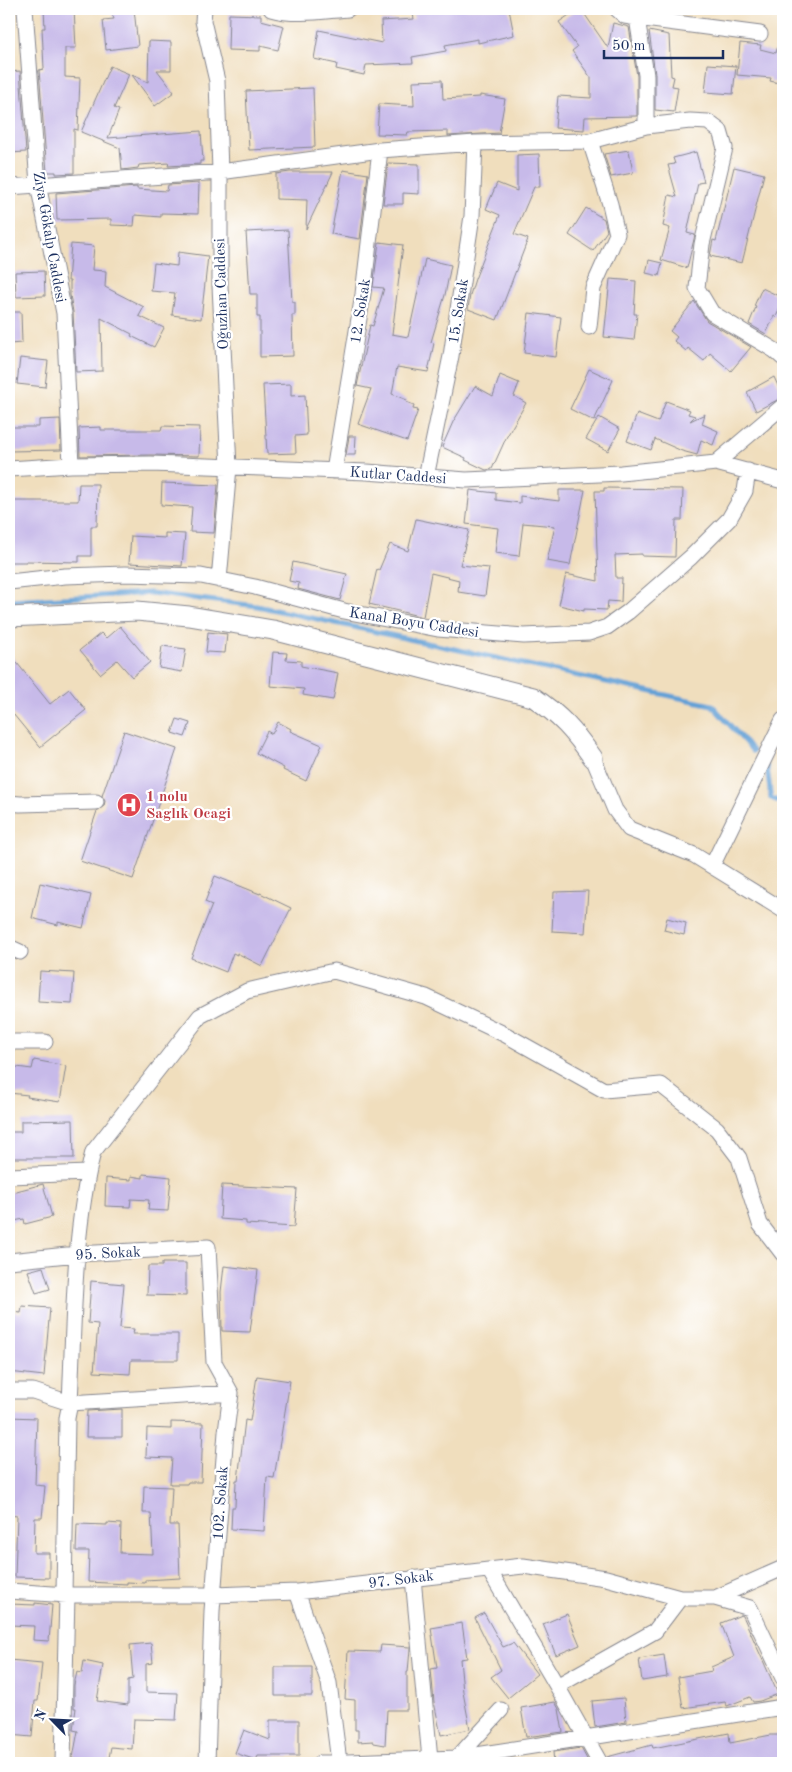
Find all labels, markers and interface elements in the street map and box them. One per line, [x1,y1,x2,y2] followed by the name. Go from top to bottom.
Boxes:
[604,28,723,60] scale bar
[612,39,646,54] text: 50 m
[30,170,67,304] street label: Ziya Gökalp Caddesi
[213,238,232,350] street label: Oğuzhan Caddesi
[349,277,374,345] street label: 12. Sokak
[447,277,472,345] street label: 15. Sokak
[349,466,447,487] street label: Kutlar Caddesi
[348,606,480,641] street label: Kanal Boyu Caddesi
[146,790,231,822] place label: 1 nolu Saglık Ocagi
[116,792,142,818] hospital icon: 1 nolu Saglık Ocagi
[75,1245,141,1264] street label: 95. Sokak
[211,1465,232,1541] street label: 102. Sokak
[368,1569,435,1592] street label: 97. Sokak
[28,1694,78,1744] north arrow
[32,1707,50,1723] text: N

